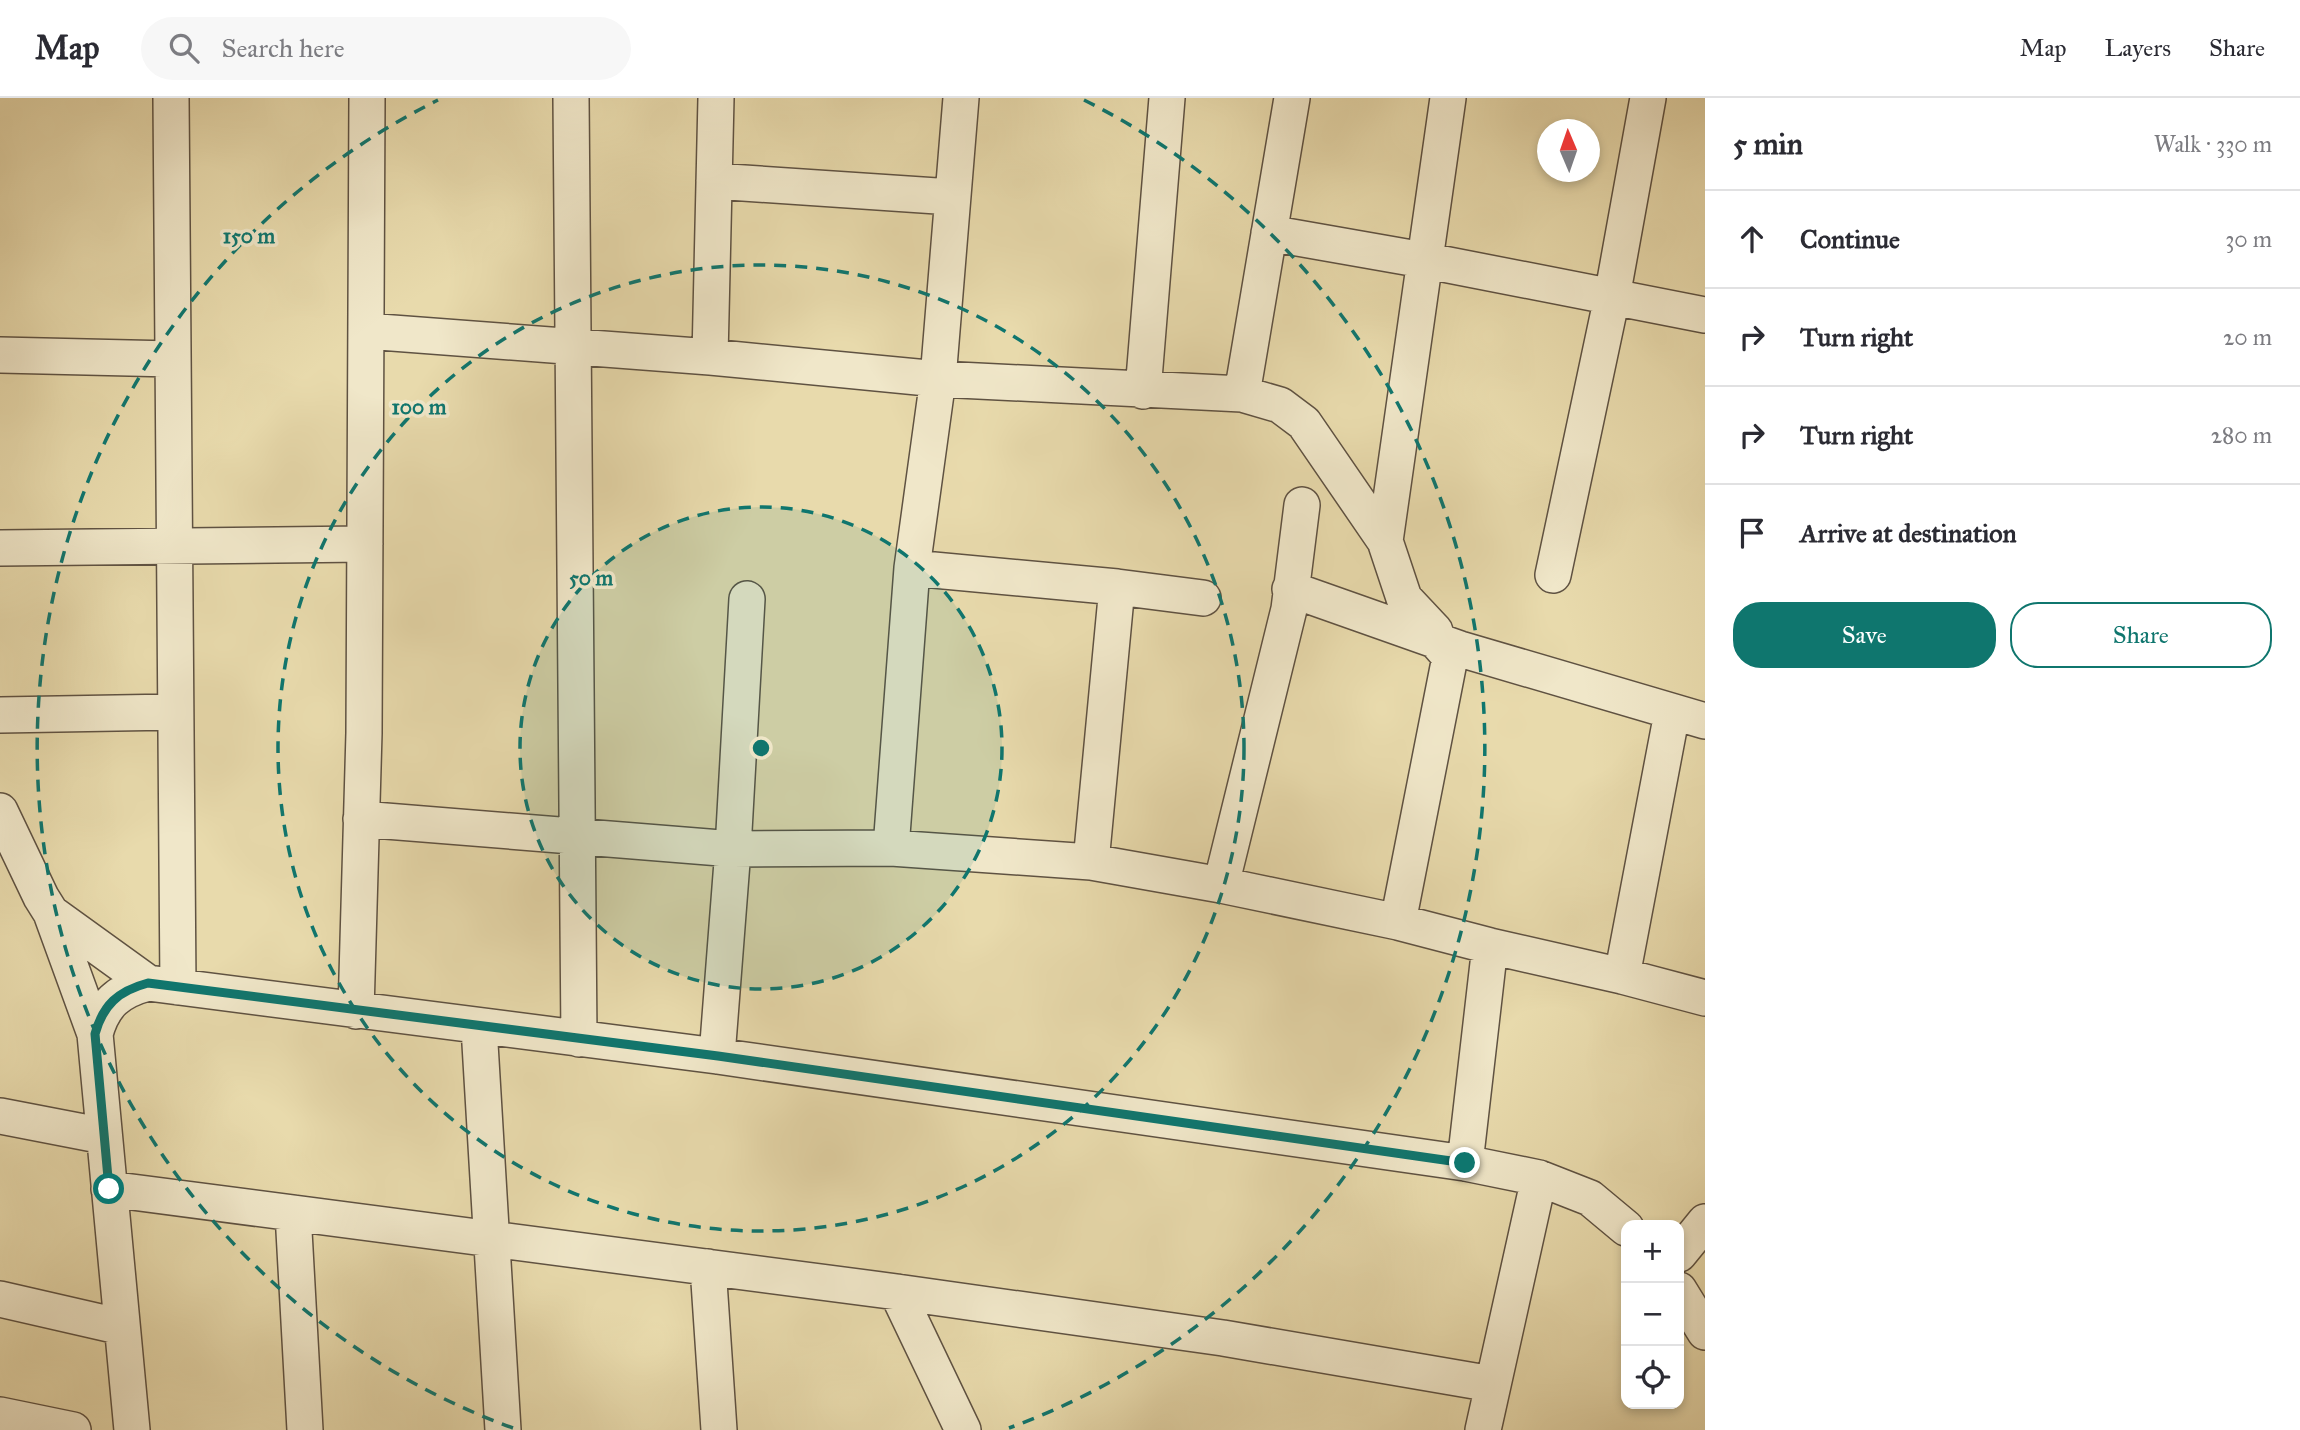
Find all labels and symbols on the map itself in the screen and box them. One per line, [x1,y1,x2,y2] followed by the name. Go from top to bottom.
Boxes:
[1537,119,1600,182] north arrow
[223,223,275,249] text: 150 m
[392,394,447,420] text: 100 m
[569,565,613,591] text: 50 m
[749,736,773,760] centre of rings
[1449,1147,1480,1178] route end
[93,1173,124,1204] route start

